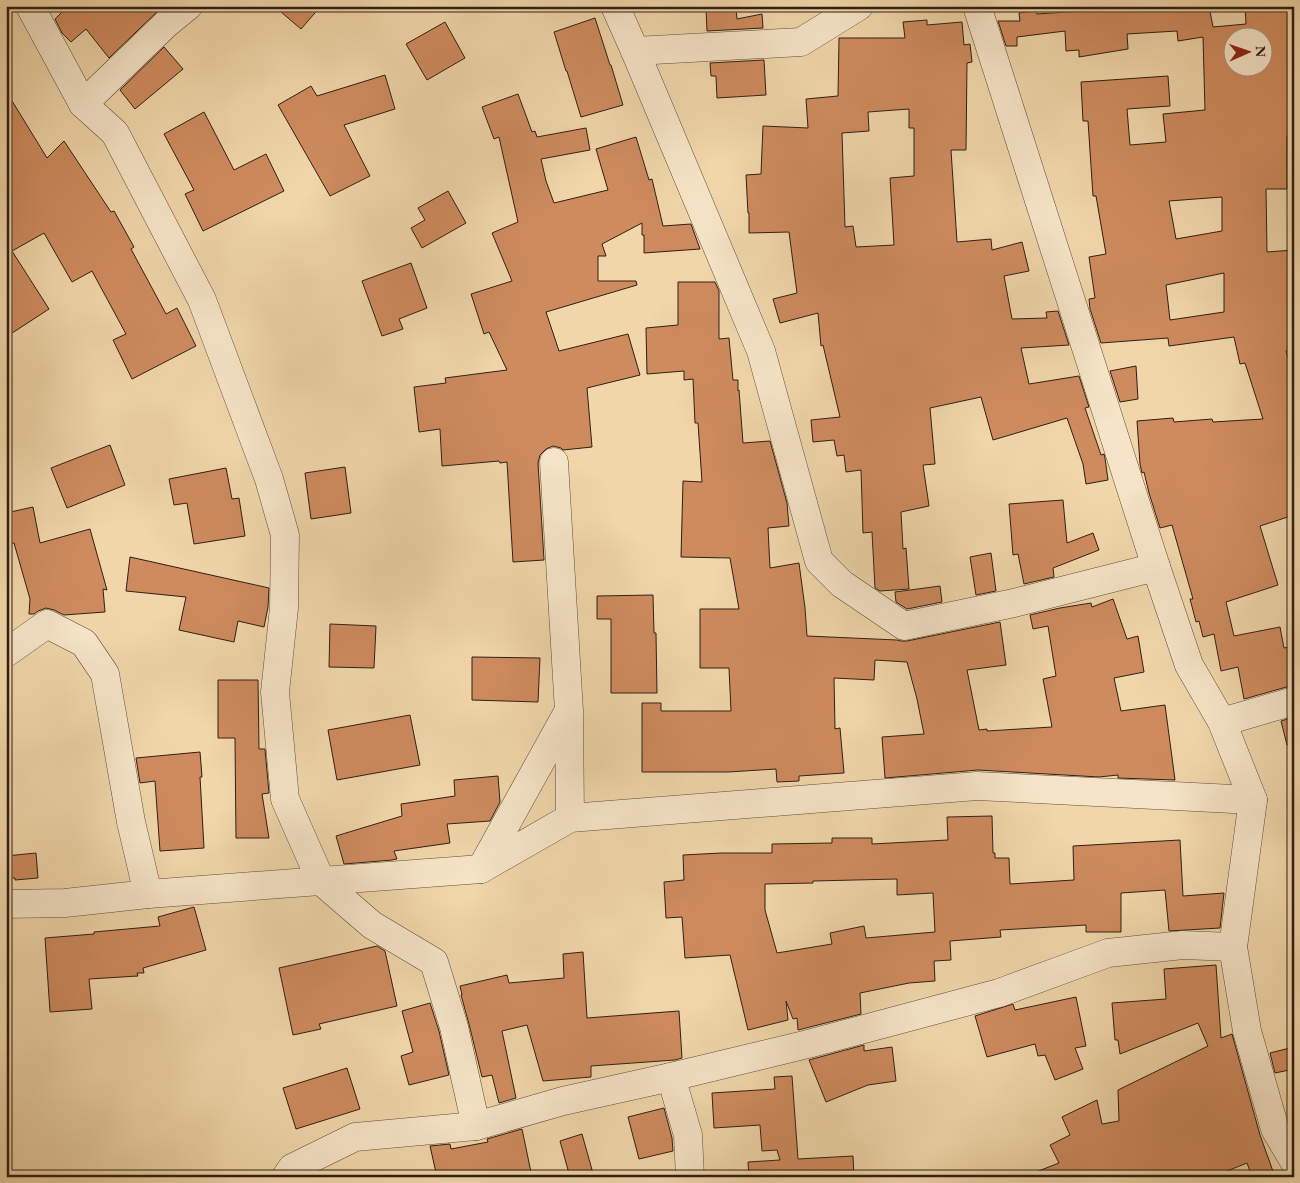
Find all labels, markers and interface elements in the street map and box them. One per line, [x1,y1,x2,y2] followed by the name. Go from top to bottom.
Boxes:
[1222,28,1272,78] north arrow
[1252,46,1270,58] text: N

